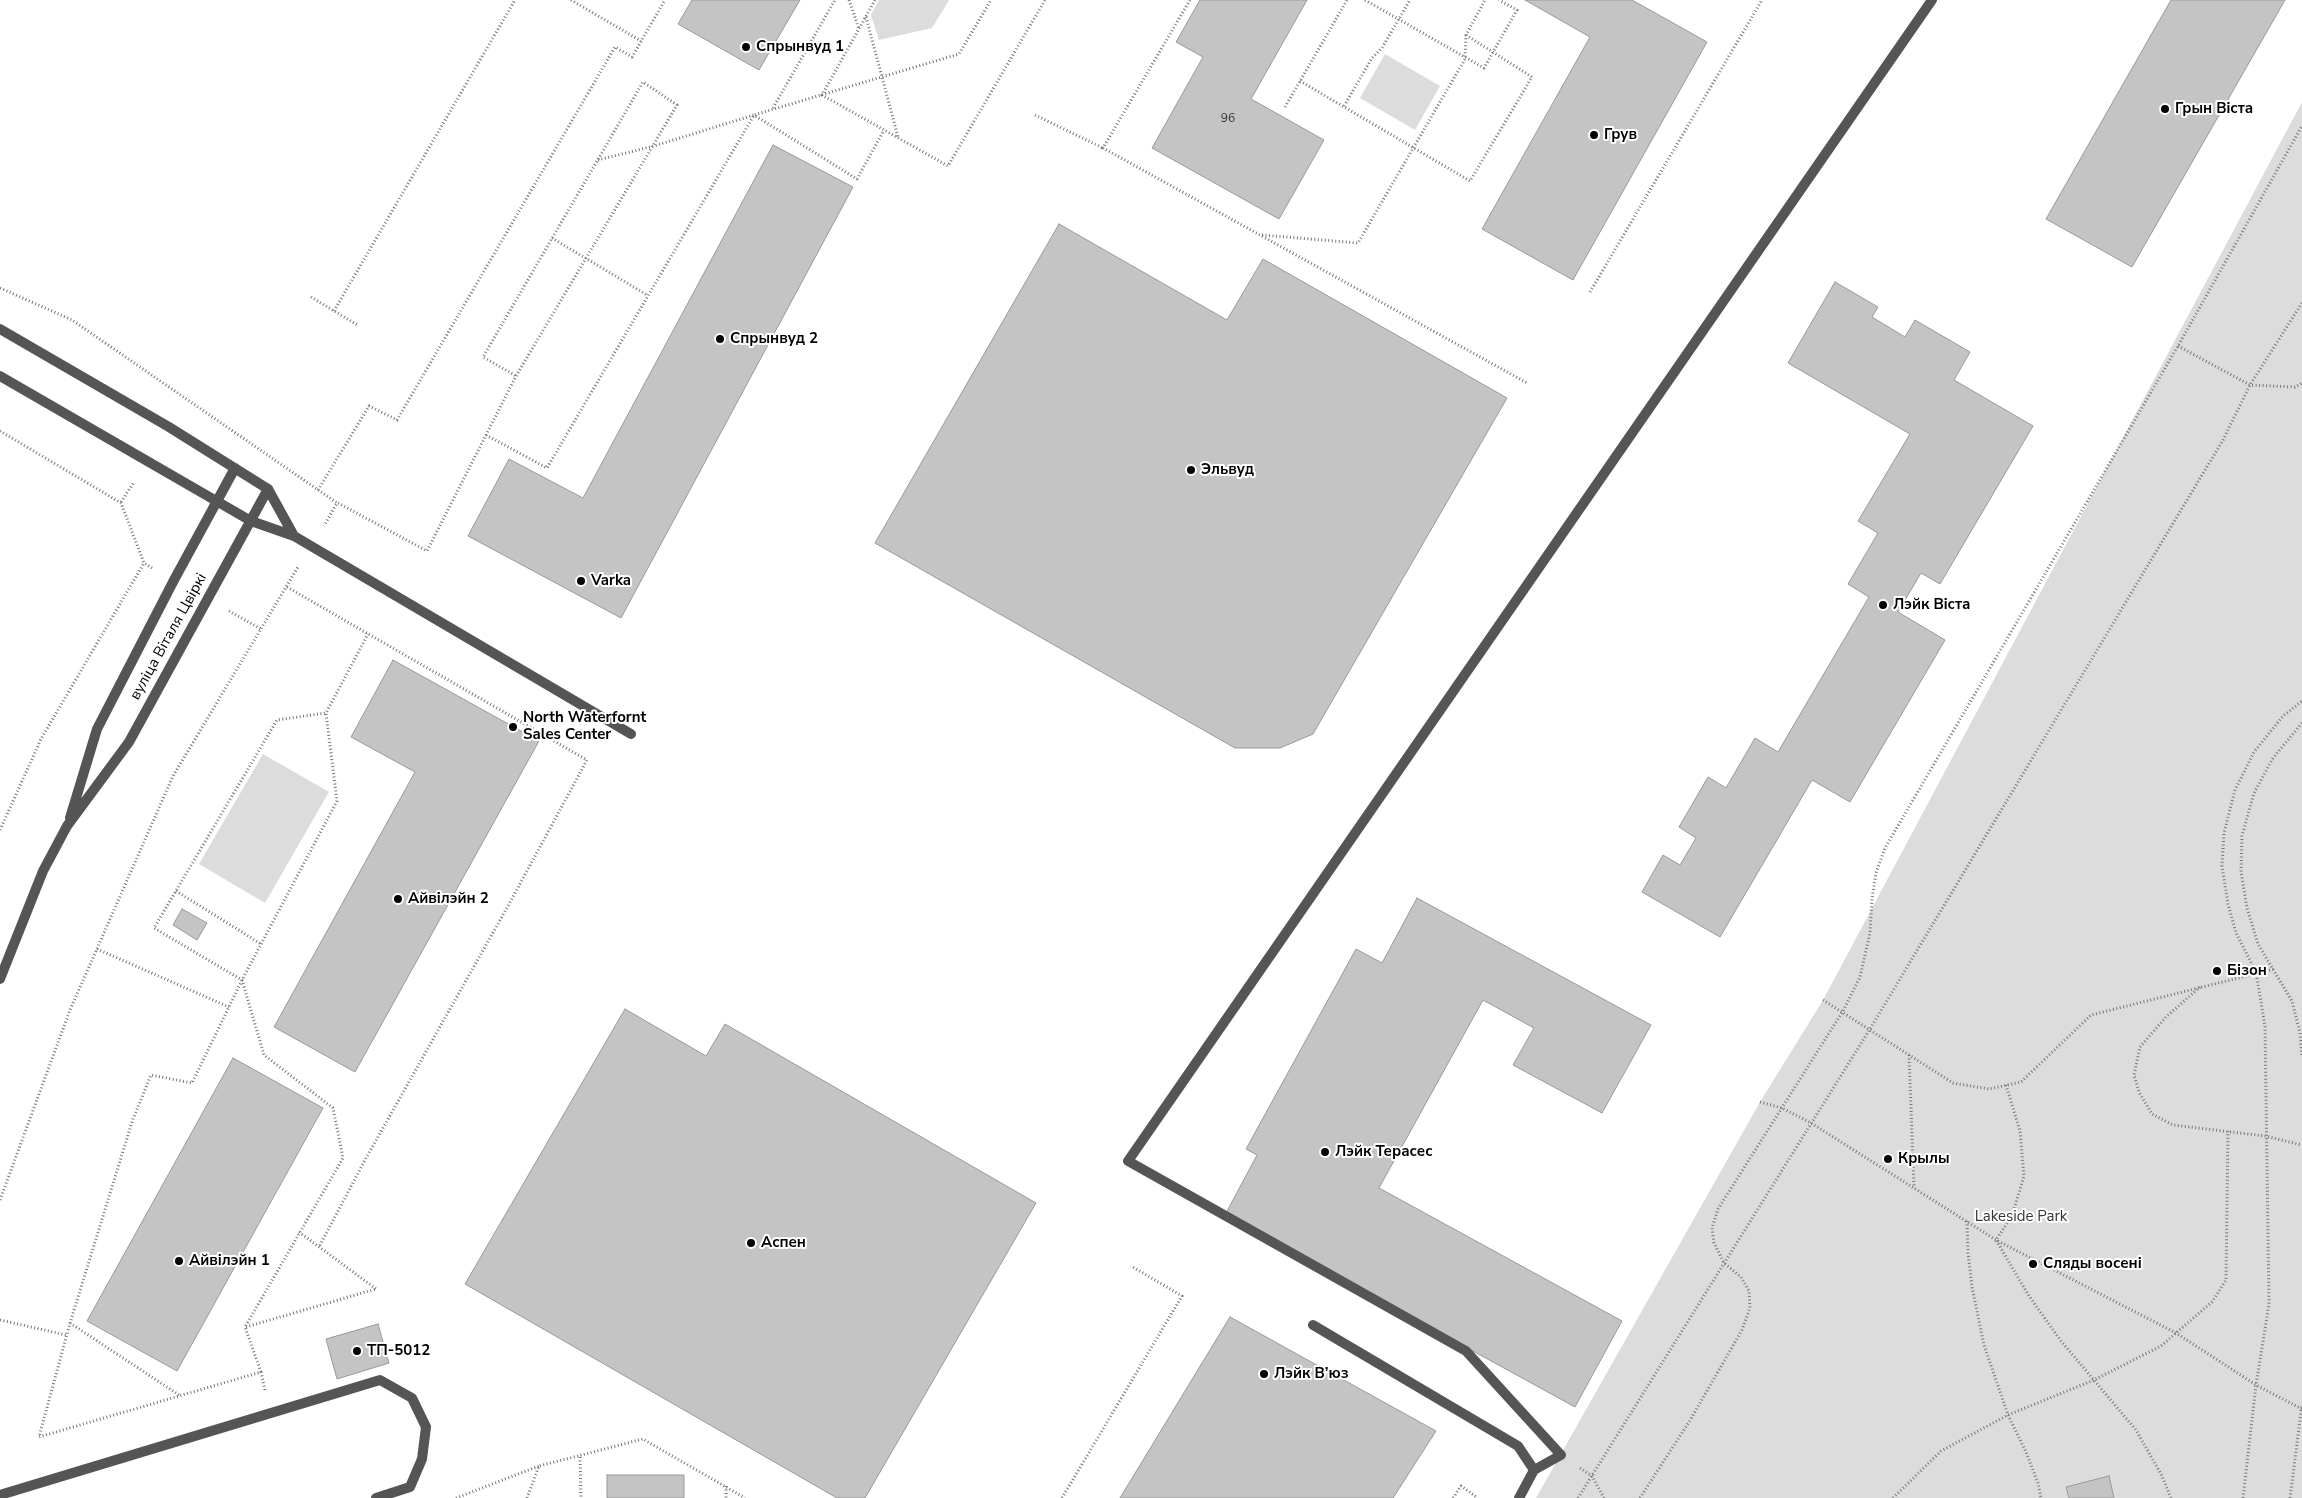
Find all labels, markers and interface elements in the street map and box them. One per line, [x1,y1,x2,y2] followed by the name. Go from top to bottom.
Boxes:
[756,38,844,56] place label: Спрынвуд 1
[740,41,752,53] marker: Спрынвуд 1
[2175,100,2253,118] place label: Грын Вiста
[2159,103,2171,115] marker: Грын Вiста
[1221,112,1235,126] house number: 96
[1604,126,1637,144] place label: Грув
[1588,129,1600,141] marker: Грув
[730,330,818,348] place label: Спрынвуд 2
[714,333,726,345] marker: Спрынвуд 2
[1201,461,1254,479] place label: Эльвуд
[1185,464,1197,476] marker: Эльвуд
[127,571,211,703] street label: вуліца Віталя Цвіркі
[591,572,631,590] place label: Varka
[575,575,587,587] marker: Varka
[1893,596,1970,614] place label: Лэйк Вiста
[1877,599,1889,611] marker: Лэйк Вiста
[523,709,646,744] place label: North Waterfornt Sales Center
[507,721,519,733] marker: North Waterfornt Sales Center
[408,890,489,908] place label: Айвілэйн 2
[392,893,404,905] marker: Айвілэйн 2
[2227,962,2267,980] place label: Бізон
[2211,965,2223,977] marker: Бізон
[1335,1143,1432,1161] place label: Лэйк Терасес
[1319,1146,1331,1158] marker: Лэйк Терасес
[1898,1150,1950,1168] place label: Крылы
[1882,1153,1894,1165] marker: Крылы
[1975,1208,2067,1226] park label: Lakeside Park
[761,1234,806,1252] place label: Аспен
[745,1237,757,1249] marker: Аспен
[189,1252,270,1270] place label: Айвілэйн 1
[173,1255,185,1267] marker: Айвілэйн 1
[2043,1255,2142,1273] place label: Сляды восені
[2027,1258,2039,1270] marker: Сляды восені
[367,1342,430,1360] place label: ТП-5012
[351,1345,363,1357] marker: ТП-5012
[1274,1365,1348,1383] place label: Лэйк В’юз
[1258,1368,1270,1380] marker: Лэйк В’юз

